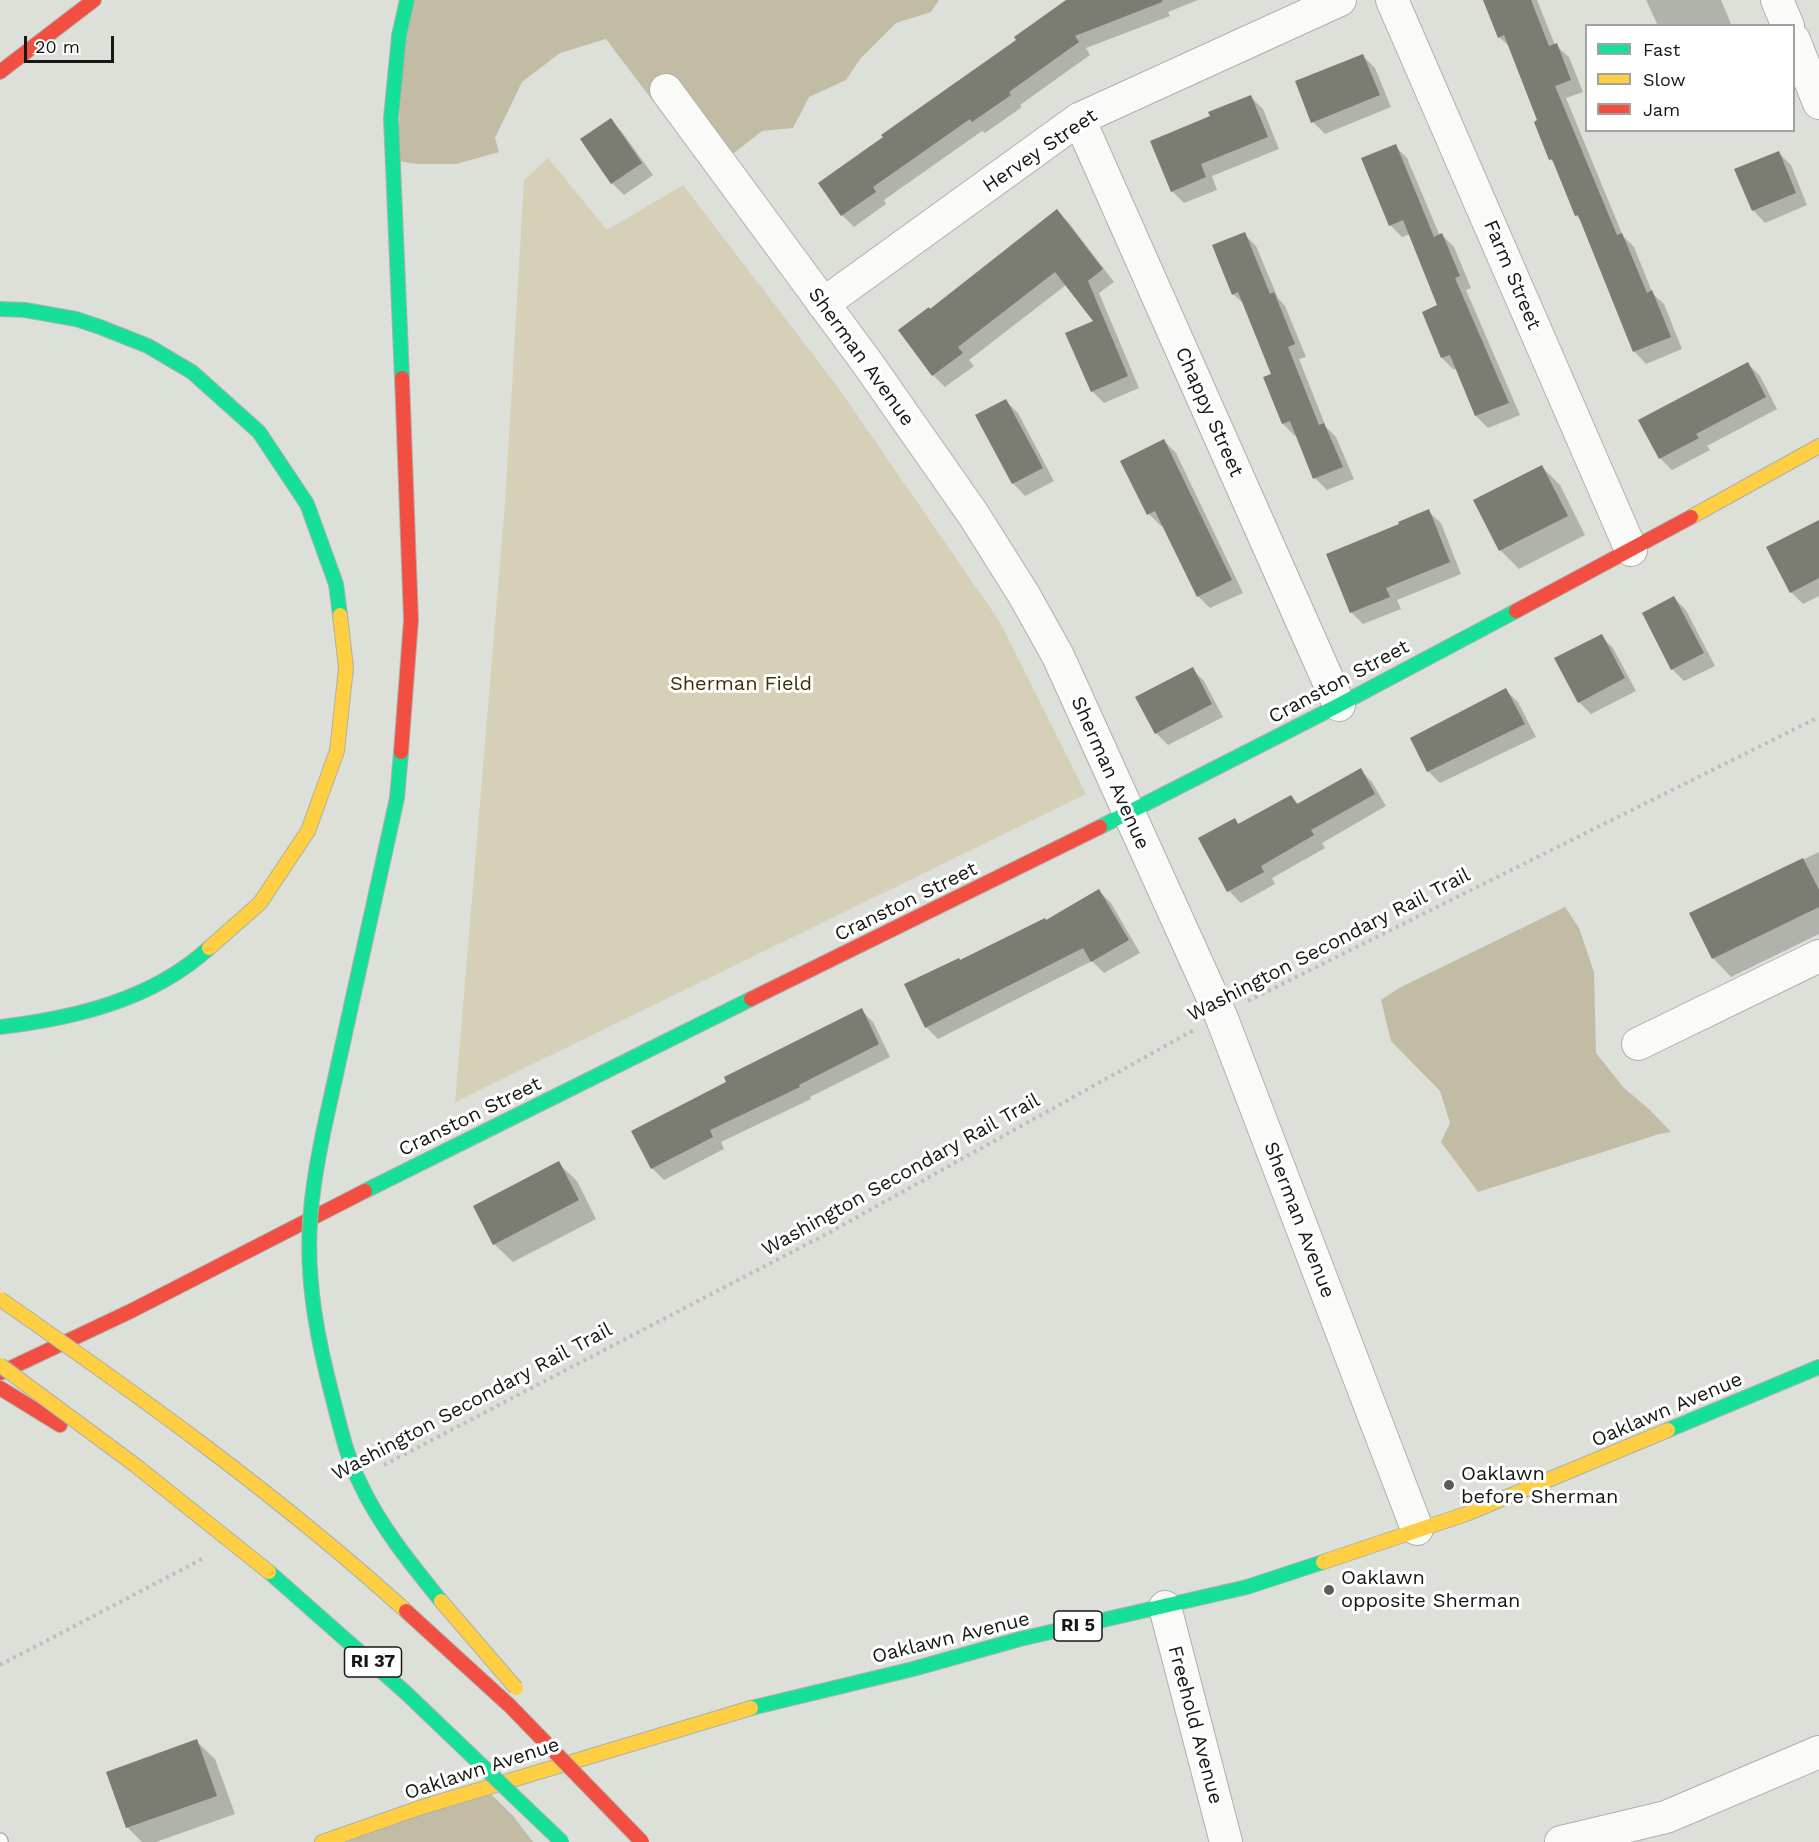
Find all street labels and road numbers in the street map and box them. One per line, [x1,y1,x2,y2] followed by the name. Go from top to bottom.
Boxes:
[978,104,1102,198] street label: Hervey Street
[1478,217,1546,333] street label: Farm Street
[803,283,919,431] street label: Sherman Avenue
[1170,343,1248,481] street label: Chappy Street
[1265,635,1413,729] street label: Cranston Street
[1065,693,1155,853] street label: Sherman Avenue
[831,857,981,947] street label: Cranston Street
[1184,863,1474,1027] street label: Washington Secondary Rail Trail
[395,1072,545,1162] street label: Cranston Street
[758,1088,1044,1262] street label: Washington Secondary Rail Trail
[1258,1139,1340,1301] street label: Sherman Avenue
[328,1318,616,1486] street label: Washington Secondary Rail Trail
[1588,1367,1746,1453] street label: Oaklawn Avenue
[870,1607,1032,1669] street label: Oaklawn Avenue
[1054,1611,1102,1641] road number: RI 5
[1162,1643,1228,1807] street label: Freehold Avenue
[344,1647,401,1677] road number: RI 37
[401,1733,563,1805] street label: Oaklawn Avenue

